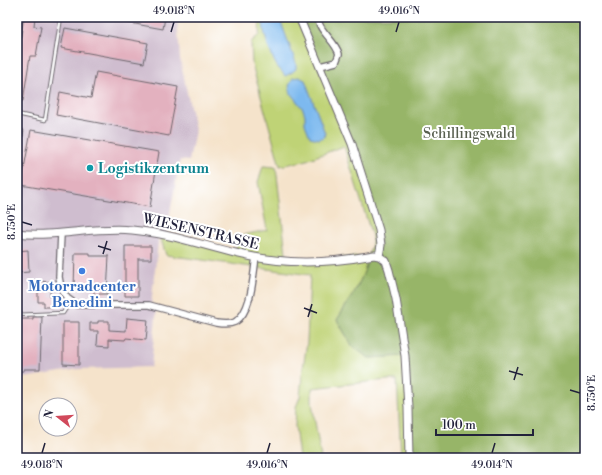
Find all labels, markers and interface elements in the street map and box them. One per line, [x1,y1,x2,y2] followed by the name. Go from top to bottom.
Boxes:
[153,5,196,17] text: 49.018°N
[378,5,420,17] text: 49.016°N
[423,125,515,143] park label: Schillingswald
[98,160,209,178] place label: Logistikzentrum
[85,163,95,173] marker: Logistikzentrum
[6,204,18,240] text: 8.750°E
[140,210,261,254] street label: WIESENSTRASSE
[77,266,87,276] marker: Motorradcenter Benedini
[28,278,136,312] place label: Motorradcenter Benedini
[586,375,598,411] text: 8.750°E
[38,397,78,437] north arrow
[41,408,57,421] text: N
[436,411,533,437] scale bar
[442,418,476,433] text: 100 m
[21,459,64,471] text: 49.018°N
[246,459,288,471] text: 49.016°N
[471,459,513,471] text: 49.014°N

